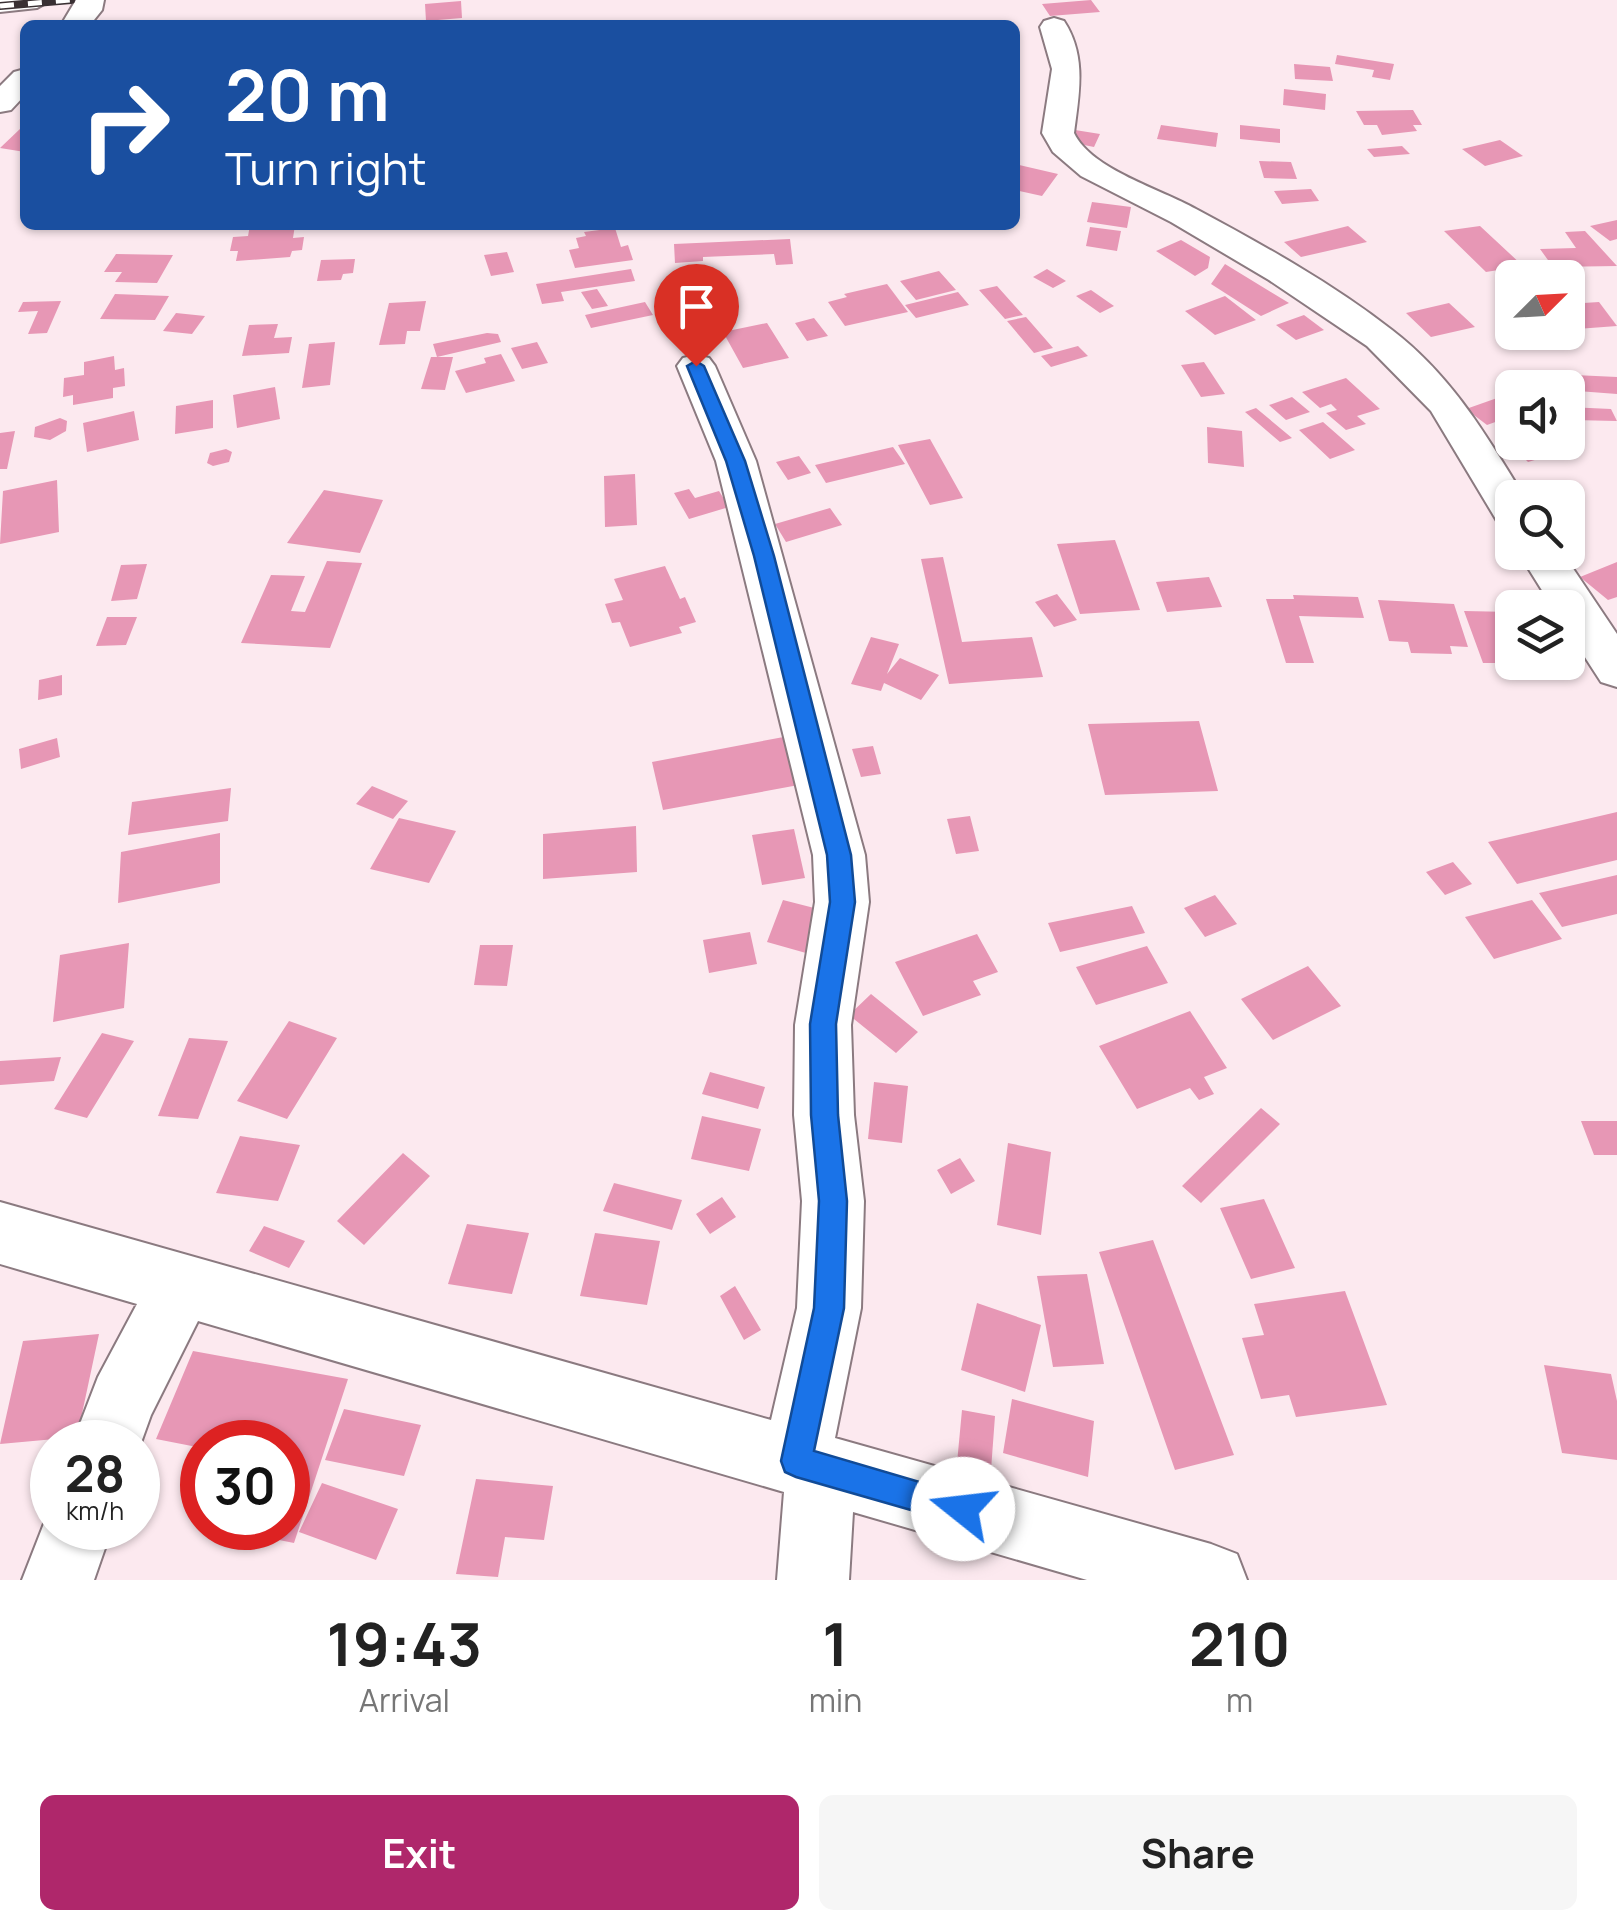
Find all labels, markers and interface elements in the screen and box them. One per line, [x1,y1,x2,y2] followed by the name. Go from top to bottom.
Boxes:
[225,46,390,142] text: 20 m
[60,60,190,190] icon: right
[225,137,426,199] text: Turn right
[1495,260,1585,350] north arrow
[1495,260,1585,680] map controls
[654,264,739,367] pin
[669,279,724,334] icon: arrive
[1495,370,1585,460] button: sound
[1495,480,1585,570] button: search
[1495,590,1585,680] button: layers
[180,1420,310,1550] speed limit sign: 30
[65,1439,125,1507] text: 28
[911,1457,1015,1561] position arrow
[66,1493,124,1528] text: km/h
[327,1602,482,1684] text: 19:43
[822,1602,849,1684] text: 1
[1189,1602,1290,1684] text: 210
[359,1678,450,1722] text: Arrival
[809,1678,862,1722] text: min
[1226,1678,1253,1722] text: m
[40,1795,799,1910] button: Exit
[819,1795,1577,1910] button: Share

